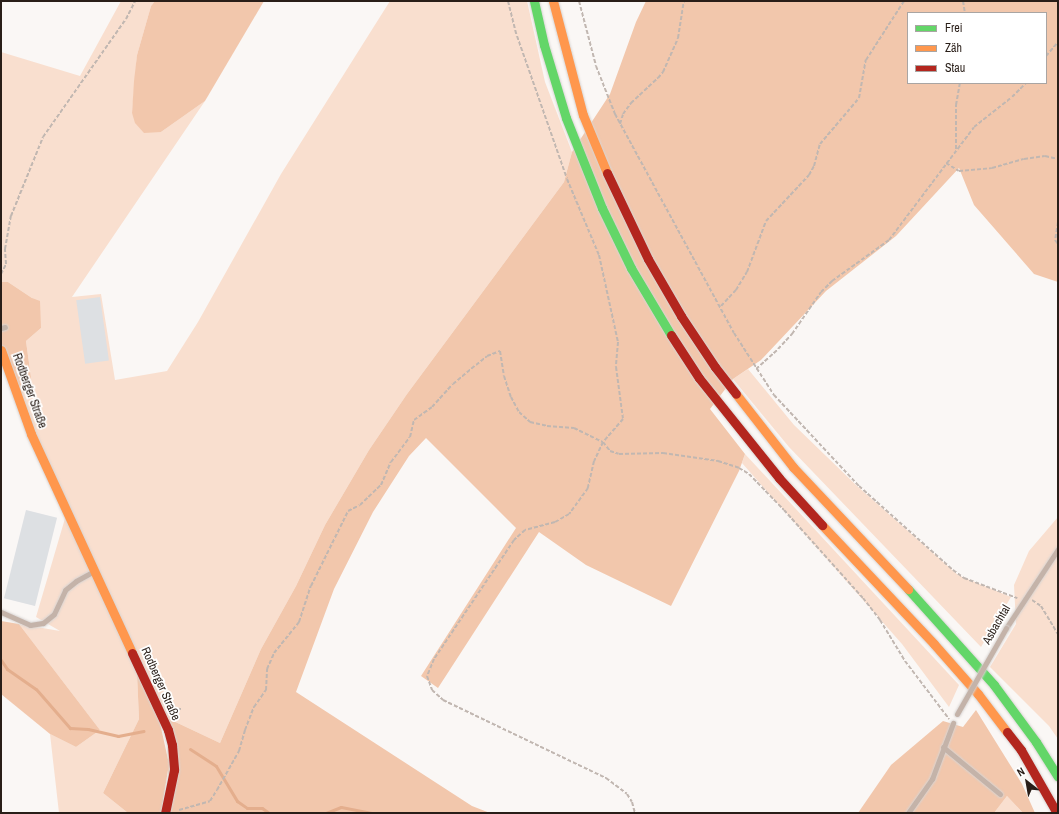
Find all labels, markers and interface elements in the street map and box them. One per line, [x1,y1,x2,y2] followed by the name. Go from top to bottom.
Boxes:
[907,12,1047,84] legend
[945,20,963,36] text: Frei
[945,40,962,56] text: Zäh
[945,60,965,76] text: Stau
[9,352,49,430] street label: Rodberger Straße
[980,603,1014,647] street label: Asbachtal
[137,645,183,723] street label: Rodberger Straße
[1007,762,1047,802] north arrow
[1014,764,1027,779] text: N

